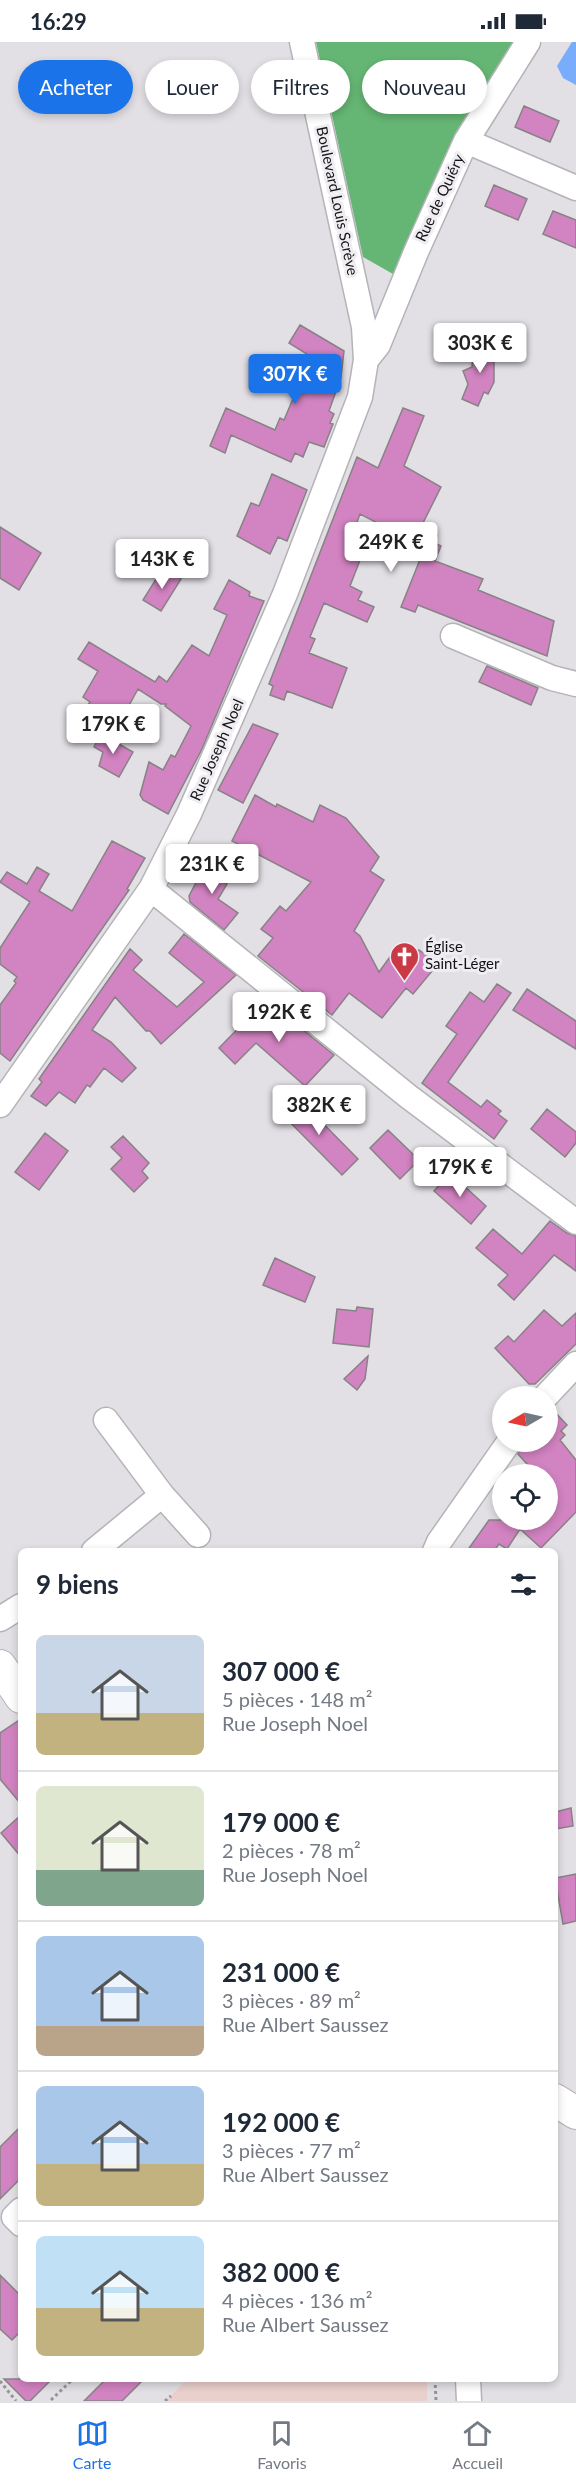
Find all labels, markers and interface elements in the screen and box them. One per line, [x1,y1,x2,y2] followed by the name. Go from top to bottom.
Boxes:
[30,8,87,35] text: 16:29
[18,60,133,114] chip: Acheter
[145,60,239,114] chip: Louer
[251,60,350,114] chip: Filtres
[362,60,487,114] chip: Nouveau
[313,125,363,277] street label: Boulevard Louis Scrève
[411,151,467,244] street label: Rue de Quiéry
[431,323,529,374] pin: 303K €
[448,330,512,354] text: 303K €
[246,354,344,405] pin: 307K €
[263,361,327,385] text: 307K €
[342,522,440,573] pin: 249K €
[359,529,423,553] text: 249K €
[113,539,211,590] pin: 143K €
[130,546,194,570] text: 143K €
[186,696,247,803] street label: Rue Joseph Noel
[64,704,162,755] pin: 179K €
[81,711,145,735] text: 179K €
[163,844,261,895] pin: 231K €
[180,851,244,875] text: 231K €
[425,937,500,972] place label: Église Saint-Léger
[388,940,420,982] church icon: Église Saint-Léger
[230,992,328,1043] pin: 192K €
[247,999,311,1023] text: 192K €
[270,1085,368,1136] pin: 382K €
[287,1092,351,1116] text: 382K €
[411,1147,509,1198] pin: 179K €
[428,1154,492,1178] text: 179K €
[492,1386,558,1452] north arrow
[492,1386,558,1530] map controls
[492,1464,558,1530] button: locate
[36,1568,119,1600] text: 9 biens
[507,1568,540,1601] icon: filters
[222,1655,340,1687] text: 307 000 €
[84,1659,156,1731] icon: home
[222,1687,372,1711] text: 5 pièces · 148 m²
[222,1711,368,1735] text: Rue Joseph Noel
[222,1806,340,1838] text: 179 000 €
[84,1810,156,1882] icon: home
[222,1838,361,1862] text: 2 pièces · 78 m²
[222,1862,368,1886] text: Rue Joseph Noel
[222,1956,340,1988] text: 231 000 €
[84,1960,156,2032] icon: home
[222,1988,361,2012] text: 3 pièces · 89 m²
[222,2012,389,2036] text: Rue Albert Saussez
[222,2106,340,2138] text: 192 000 €
[84,2110,156,2182] icon: home
[222,2138,361,2162] text: 3 pièces · 77 m²
[222,2162,389,2186] text: Rue Albert Saussez
[222,2256,340,2288] text: 382 000 €
[84,2260,156,2332] icon: home
[222,2288,372,2312] text: 4 pièces · 136 m²
[222,2312,389,2336] text: Rue Albert Saussez
[73,2417,111,2472] tab: Carte
[257,2417,307,2472] tab: Favoris
[452,2417,503,2472] tab: Accueil

